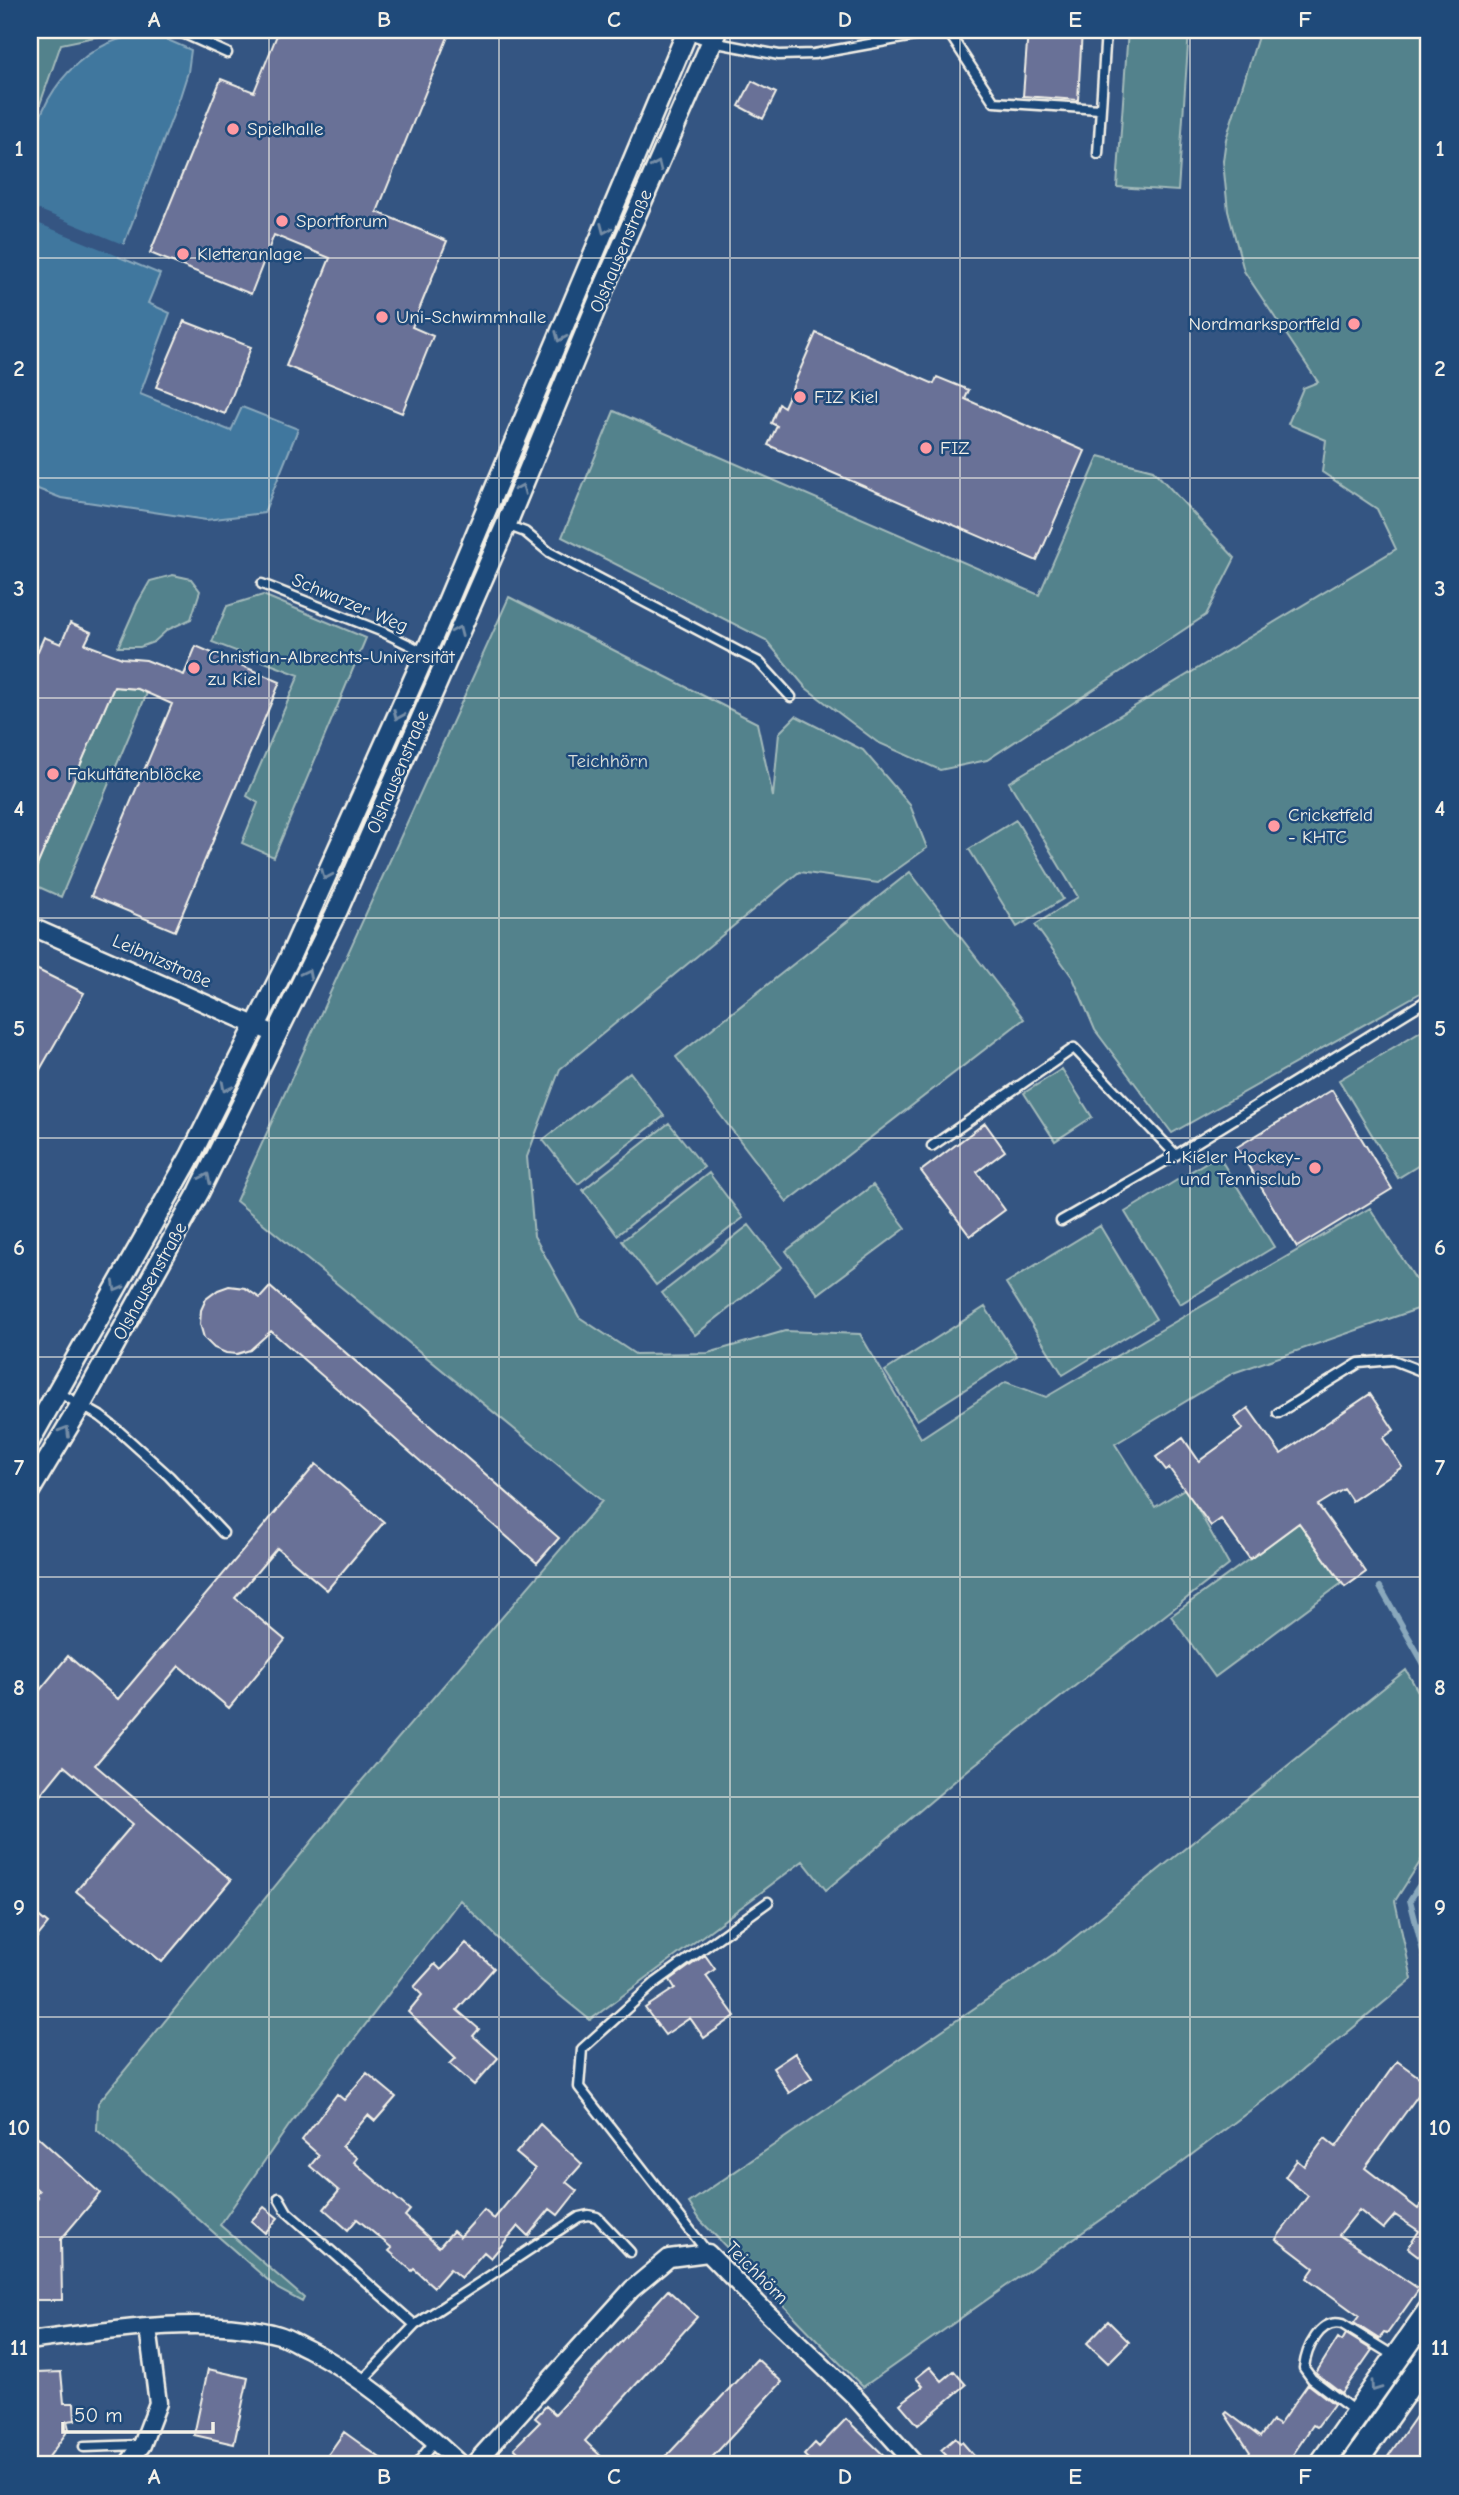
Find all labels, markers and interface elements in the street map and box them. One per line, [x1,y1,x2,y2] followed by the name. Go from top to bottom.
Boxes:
[148,6,161,33] text: A
[377,6,391,33] text: B
[607,6,621,33] text: C
[838,6,852,33] text: D
[1068,6,1082,33] text: E
[1298,6,1312,33] text: F
[247,118,323,140] place label: Spielhalle
[225,121,241,137] marker: Spielhalle
[14,135,24,162] text: 1
[1435,135,1445,162] text: 1
[649,161,663,173] one-way arrow
[585,186,657,316] street label: Olshausenstraße
[296,210,388,232] place label: Sportforum
[274,213,290,229] marker: Sportforum
[600,222,614,234] one-way arrow
[197,243,302,265] place label: Kletteranlage
[175,246,191,262] marker: Kletteranlage
[396,306,546,328] place label: Uni-Schwimmhalle
[374,309,390,325] marker: Uni-Schwimmhalle
[1188,313,1340,335] place label: Nordmarksportfeld
[1346,316,1362,332] marker: Nordmarksportfeld
[554,330,568,342] one-way arrow
[13,355,25,382] text: 2
[1434,355,1446,382] text: 2
[814,386,878,408] place label: FIZ Kiel
[792,389,808,405] marker: FIZ Kiel
[940,437,969,459] place label: FIZ
[918,440,934,456] marker: FIZ
[513,483,527,495] one-way arrow
[289,569,411,637] street label: Schwarzer Weg
[13,575,25,602] text: 3
[1434,575,1446,602] text: 3
[450,626,464,638] one-way arrow
[208,646,455,690] place label: Christian-Albrechts-Universität zu Kiel
[186,660,202,676] marker: Christian-Albrechts-Universität zu Kiel
[362,707,434,837] street label: Olshausenstraße
[392,708,406,720] one-way arrow
[568,750,648,772] park label: Teichhörn
[67,763,201,785] place label: Fakultätenblöcke
[45,766,61,782] marker: Fakultätenblöcke
[14,795,25,822] text: 4
[1435,795,1446,822] text: 4
[1288,804,1373,848] place label: Cricketfeld - KHTC
[1266,818,1282,834] marker: Cricketfeld - KHTC
[320,868,334,880] one-way arrow
[109,929,215,993] street label: Leibnizstraße
[299,969,313,981] one-way arrow
[13,1015,25,1042] text: 5
[1434,1015,1446,1042] text: 5
[220,1080,234,1092] one-way arrow
[1165,1146,1301,1190] place label: 1. Kieler Hockey- und Tennisclub
[1307,1160,1323,1176] marker: 1. Kieler Hockey- und Tennisclub
[198,1173,212,1185] one-way arrow
[108,1218,192,1344] street label: Olshausenstraße
[13,1234,25,1261] text: 6
[1434,1234,1446,1261] text: 6
[112,1279,125,1292] one-way arrow
[57,1426,70,1439] one-way arrow
[14,1454,25,1481] text: 7
[1435,1454,1446,1481] text: 7
[13,1674,25,1701] text: 8
[1434,1674,1446,1701] text: 8
[13,1894,25,1921] text: 9
[1434,1894,1446,1921] text: 9
[8,2114,30,2141] text: 10
[1429,2114,1451,2141] text: 10
[721,2237,793,2309] street label: Teichhörn
[10,2334,28,2361] text: 11
[1431,2334,1449,2361] text: 11
[1371,2379,1383,2392] one-way arrow
[63,2390,214,2434] scale bar
[74,2403,123,2427] text: 50 m
[148,2463,161,2490] text: A
[377,2463,391,2490] text: B
[607,2463,621,2490] text: C
[838,2463,852,2490] text: D
[1068,2463,1082,2490] text: E
[1298,2463,1312,2490] text: F

